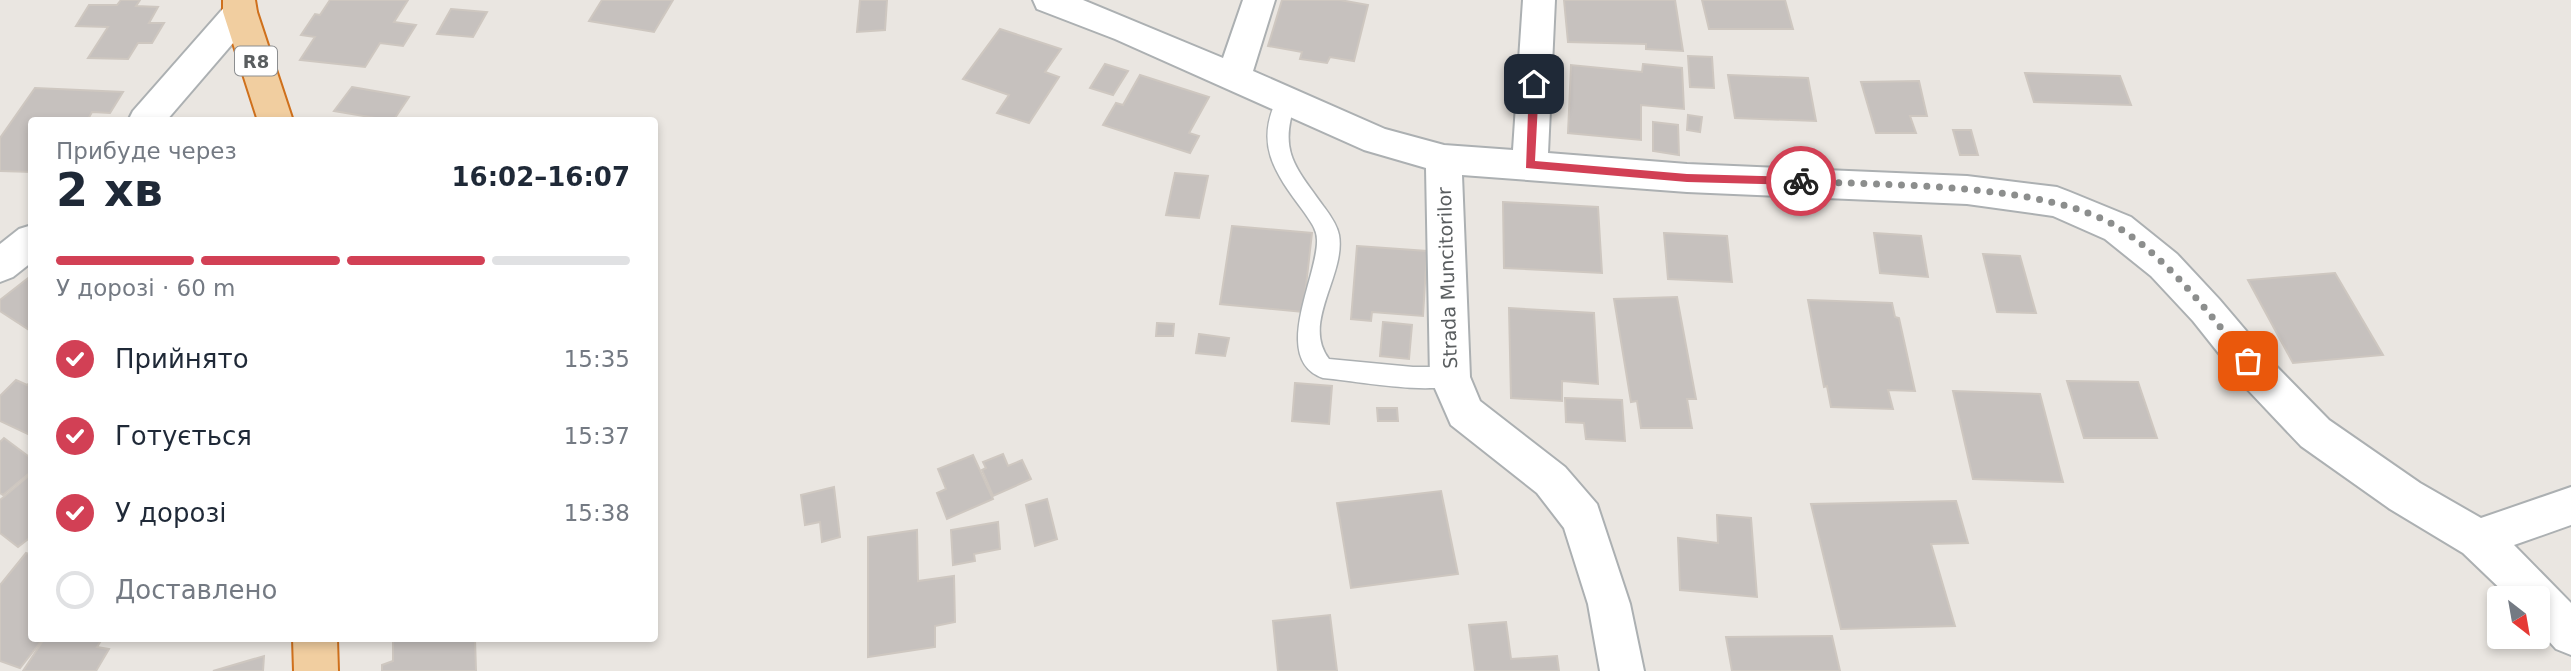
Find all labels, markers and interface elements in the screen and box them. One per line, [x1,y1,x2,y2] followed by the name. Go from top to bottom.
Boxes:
[235,46,277,76] road number: R8
[1504,54,1564,114] pin
[1515,65,1553,103] icon: home
[56,138,237,164] text: Прибуде через
[1766,146,1836,216] courier
[451,162,630,192] text: 16:02–16:07
[1782,162,1820,200] icon: bike
[56,163,163,217] text: 2 хв
[1433,187,1461,369] street label: Strada Muncitorilor
[56,275,236,301] text: У дорозі · 60 m
[2218,331,2278,391] pin
[56,340,94,378] icon: check
[2229,342,2267,380] icon: bag
[115,344,249,374] text: Прийнято
[564,346,630,372] text: 15:35
[56,417,94,455] icon: check
[115,421,252,451] text: Готується
[564,423,630,449] text: 15:37
[56,494,94,532] icon: check
[115,498,226,528] text: У дорозі
[564,500,630,526] text: 15:38
[115,575,277,605] text: Доставлено
[2487,586,2550,649] north arrow
[2487,586,2550,649] map controls

